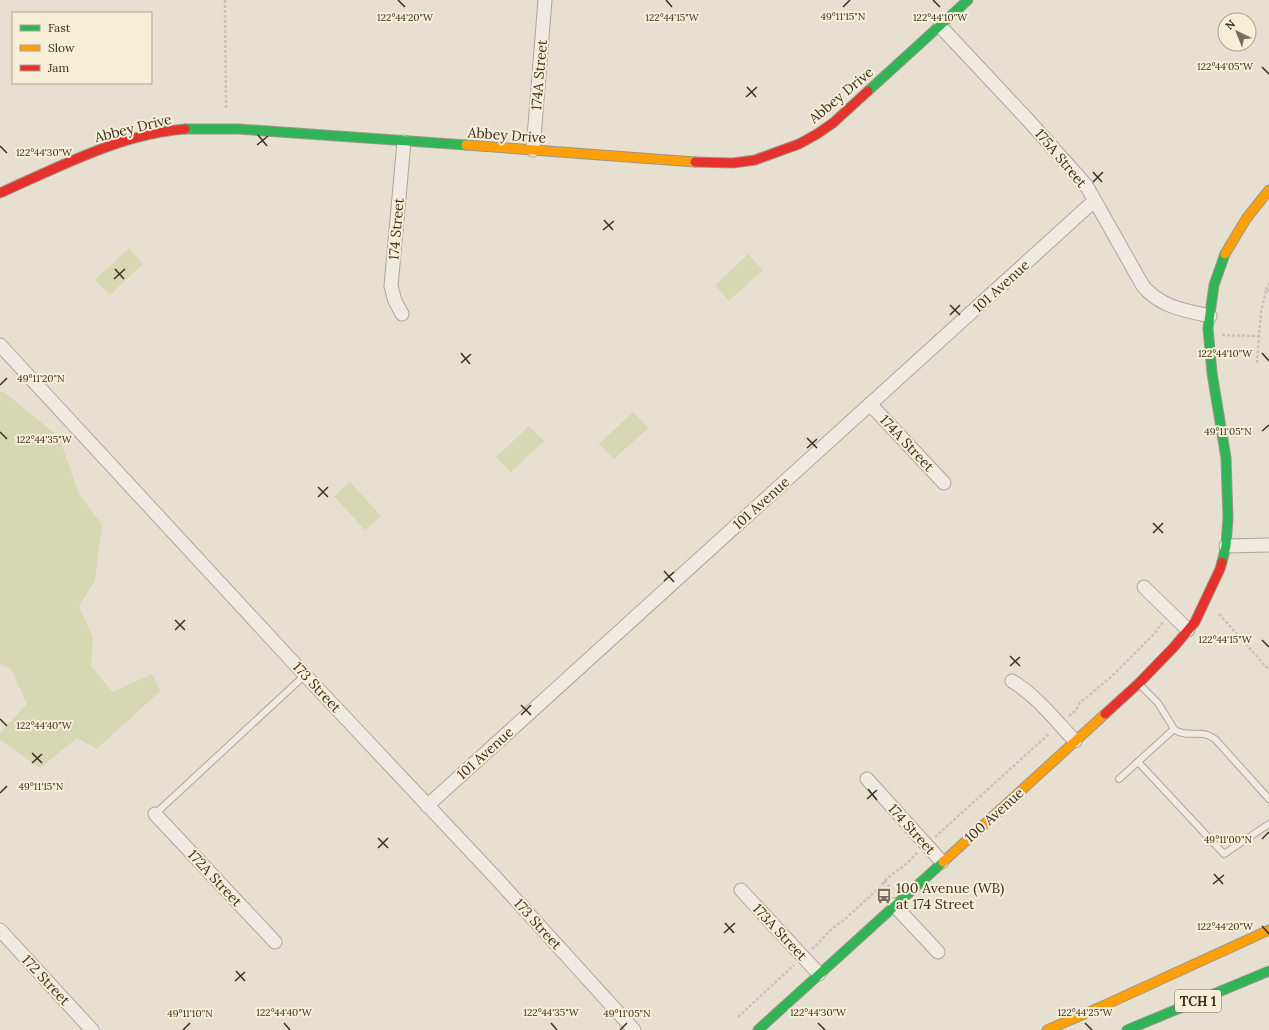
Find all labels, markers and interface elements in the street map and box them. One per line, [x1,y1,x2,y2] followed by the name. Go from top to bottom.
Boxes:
[821,10,866,23] text: 49°11'15"N
[377,11,434,24] text: 122°44'20"W
[645,11,700,24] text: 122°44'15"W
[913,11,968,24] text: 122°44'10"W
[12,12,152,84] legend
[1217,12,1257,52] north arrow
[1222,16,1238,33] text: N
[48,20,71,35] text: Fast
[527,38,551,111] street label: 174A Street
[48,40,75,55] text: Slow
[47,60,69,75] text: Jam
[1197,60,1254,73] text: 122°44'05"W
[804,63,877,128] street label: Abbey Drive
[92,110,174,146] street label: Abbey Drive
[466,123,547,147] street label: Abbey Drive
[1031,125,1091,192] street label: 175A Street
[16,146,73,159] text: 122°44'30"W
[384,197,408,261] street label: 174 Street
[969,256,1033,316] street label: 101 Avenue
[1198,347,1253,360] text: 122°44'10"W
[17,372,65,385] text: 49°11'20"N
[876,411,938,476] street label: 174A Street
[1204,425,1252,438] text: 49°11'05"N
[16,433,73,446] text: 122°44'35"W
[729,473,793,533] street label: 101 Avenue
[1198,633,1253,646] text: 122°44'15"W
[289,658,345,716] street label: 173 Street
[16,719,73,732] text: 122°44'40"W
[453,723,517,783] street label: 101 Avenue
[19,780,64,793] text: 49°11'15"N
[961,783,1028,846] street label: 100 Avenue
[884,800,940,859] street label: 174 Street
[1204,833,1252,846] text: 49°11'00"N
[184,846,246,911] street label: 172A Street
[896,879,1004,913] place label: 100 Avenue (WB) at 174 Street
[875,887,893,905] bus stop icon: 100 Avenue (WB) at 174 Street
[510,895,566,954] street label: 173 Street
[749,900,811,965] street label: 173A Street
[1197,920,1254,933] text: 122°44'20"W
[18,951,74,1009] street label: 172 Street
[1175,990,1221,1012] road number: TCH 1
[256,1006,313,1019] text: 122°44'40"W
[523,1006,580,1019] text: 122°44'35"W
[790,1006,847,1019] text: 122°44'30"W
[1057,1006,1114,1019] text: 122°44'25"W
[167,1007,213,1020] text: 49°11'10"N
[603,1007,651,1020] text: 49°11'05"N

